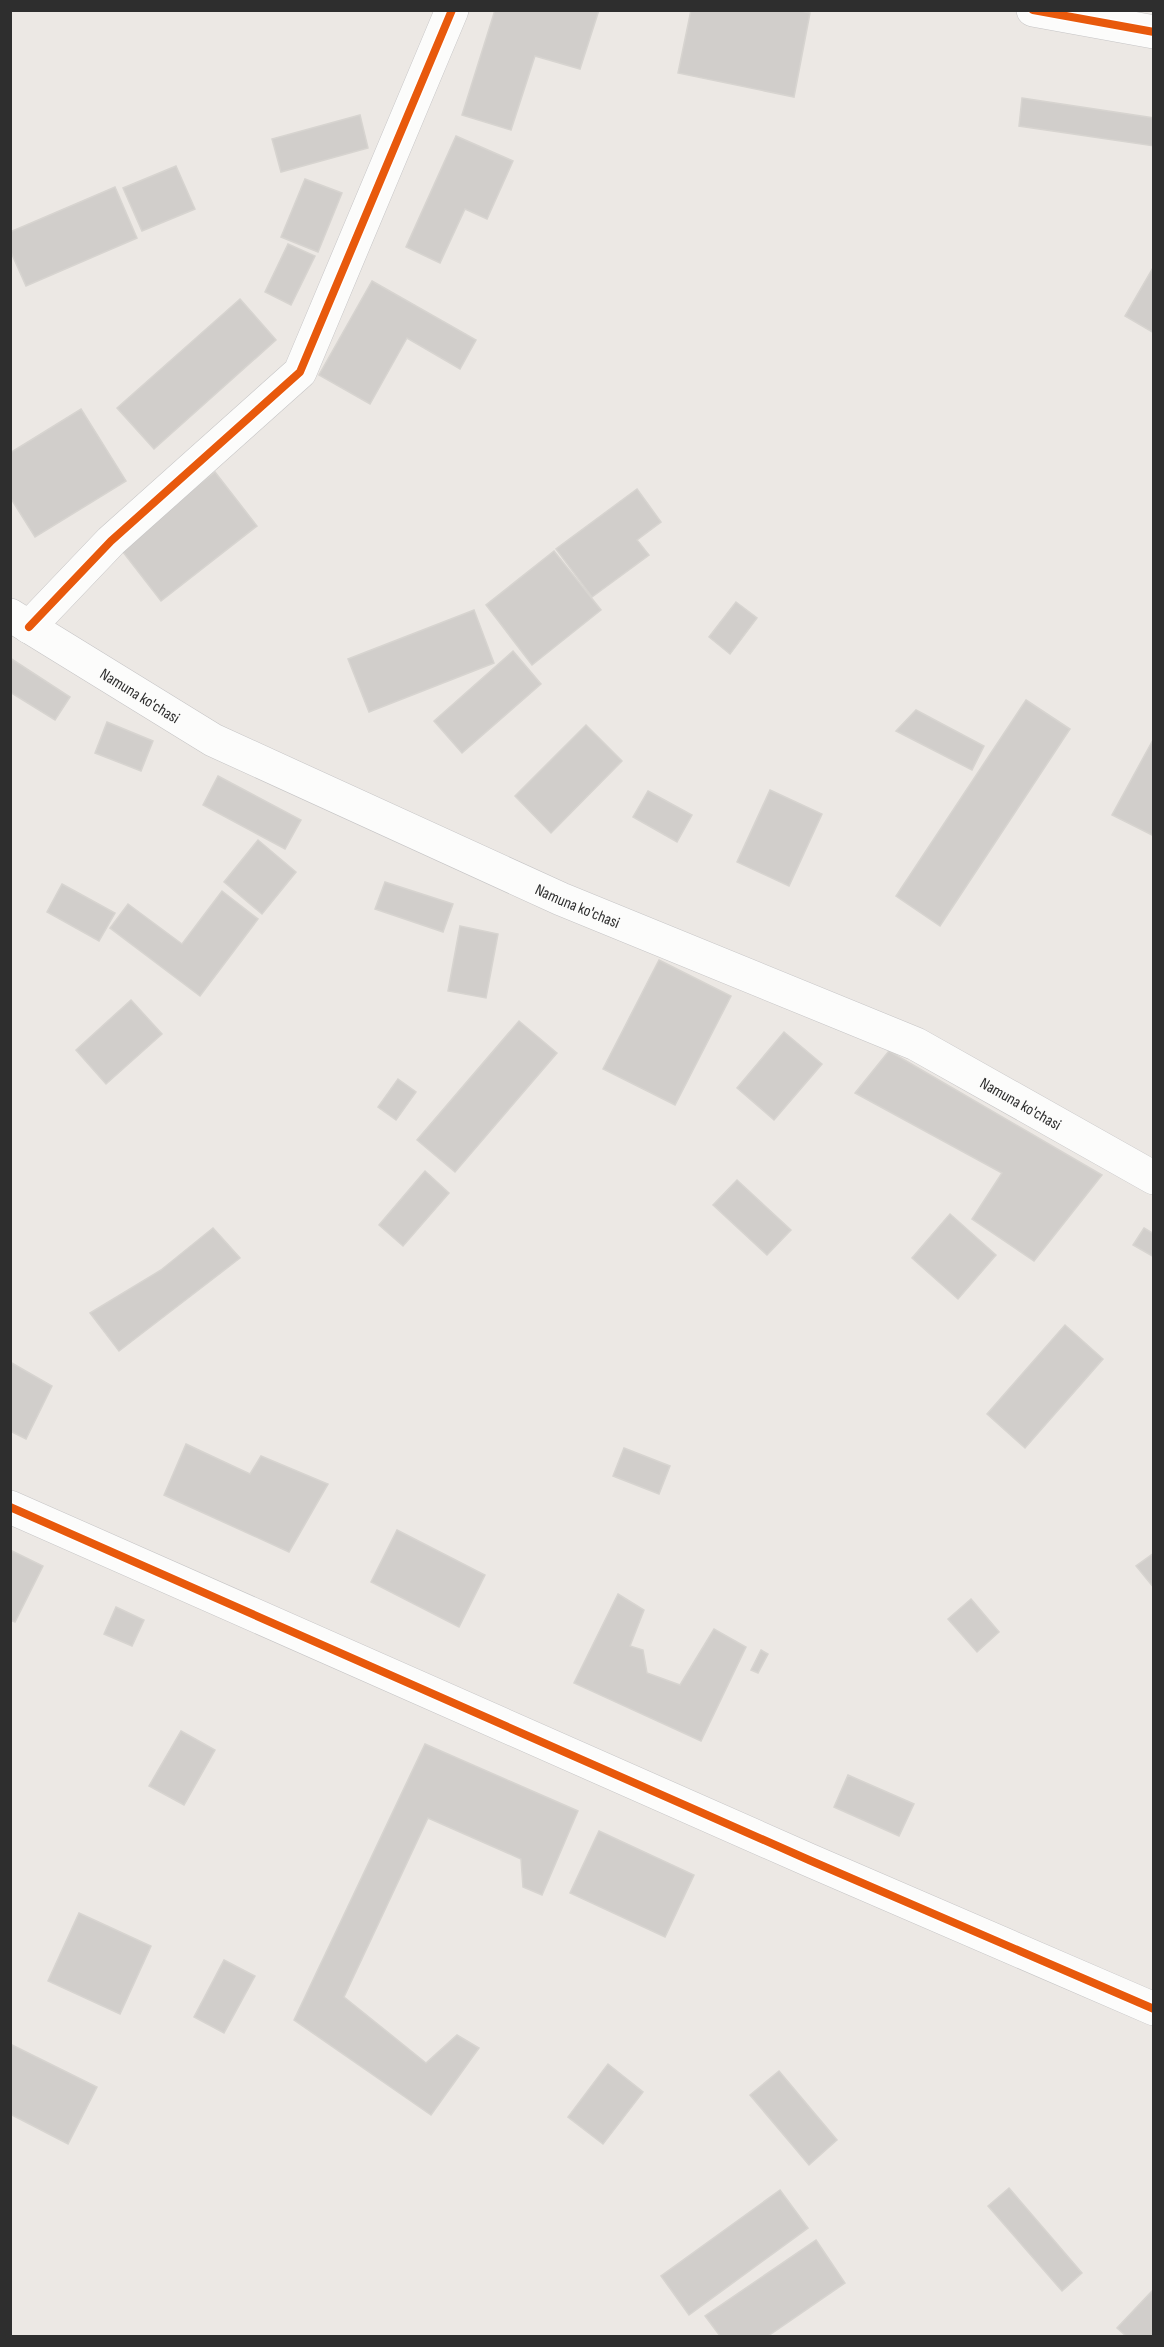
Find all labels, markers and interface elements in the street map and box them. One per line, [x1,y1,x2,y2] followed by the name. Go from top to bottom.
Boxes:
[96,665,183,728] street label: Namuna ko'chasi
[532,880,622,933] street label: Namuna ko'chasi
[976,1074,1064,1135] street label: Namuna ko'chasi

